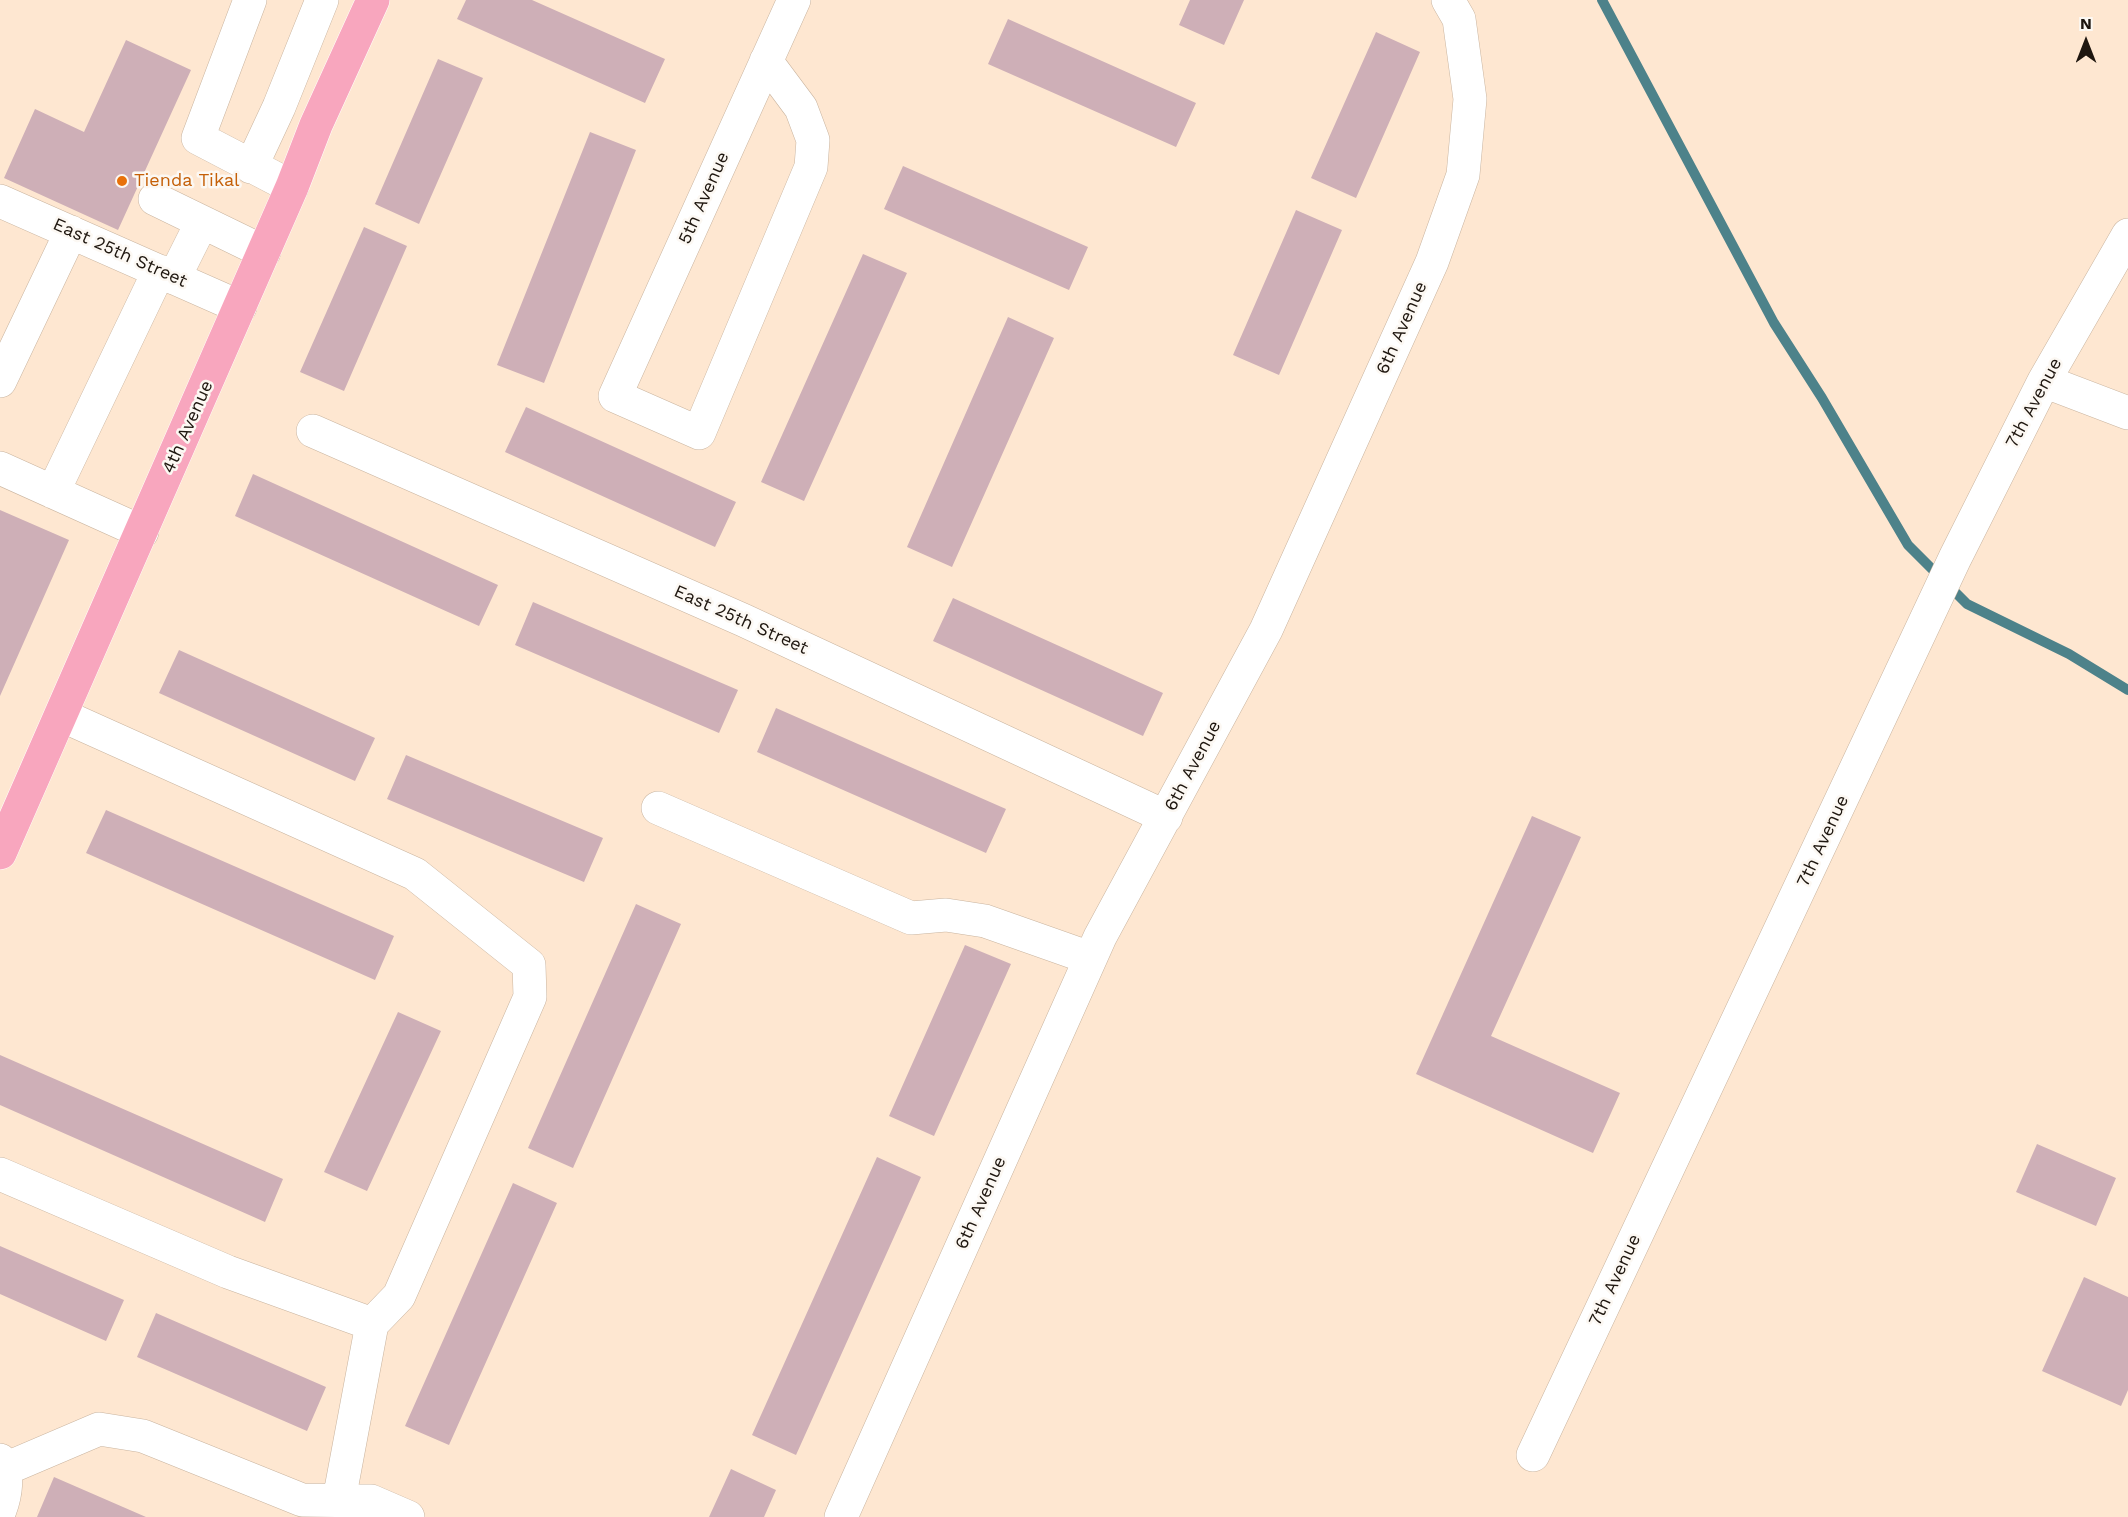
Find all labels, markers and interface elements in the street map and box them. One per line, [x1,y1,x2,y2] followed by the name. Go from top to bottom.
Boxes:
[2056,12,2116,72] north arrow
[2080,14,2092,33] text: N
[674,148,734,248] street label: 5th Avenue
[134,170,240,192] place label: Tienda Tikal
[115,174,129,188] marker: Tienda Tikal
[49,214,191,292] street label: East 25th Street
[1372,278,1432,378] street label: 6th Avenue
[2001,354,2067,452] street label: 7th Avenue
[158,377,218,477] street label: 4th Avenue
[670,581,812,659] street label: East 25th Street
[1160,717,1226,815] street label: 6th Avenue
[1792,792,1854,890] street label: 7th Avenue
[951,1153,1011,1253] street label: 6th Avenue
[1584,1231,1646,1329] street label: 7th Avenue

